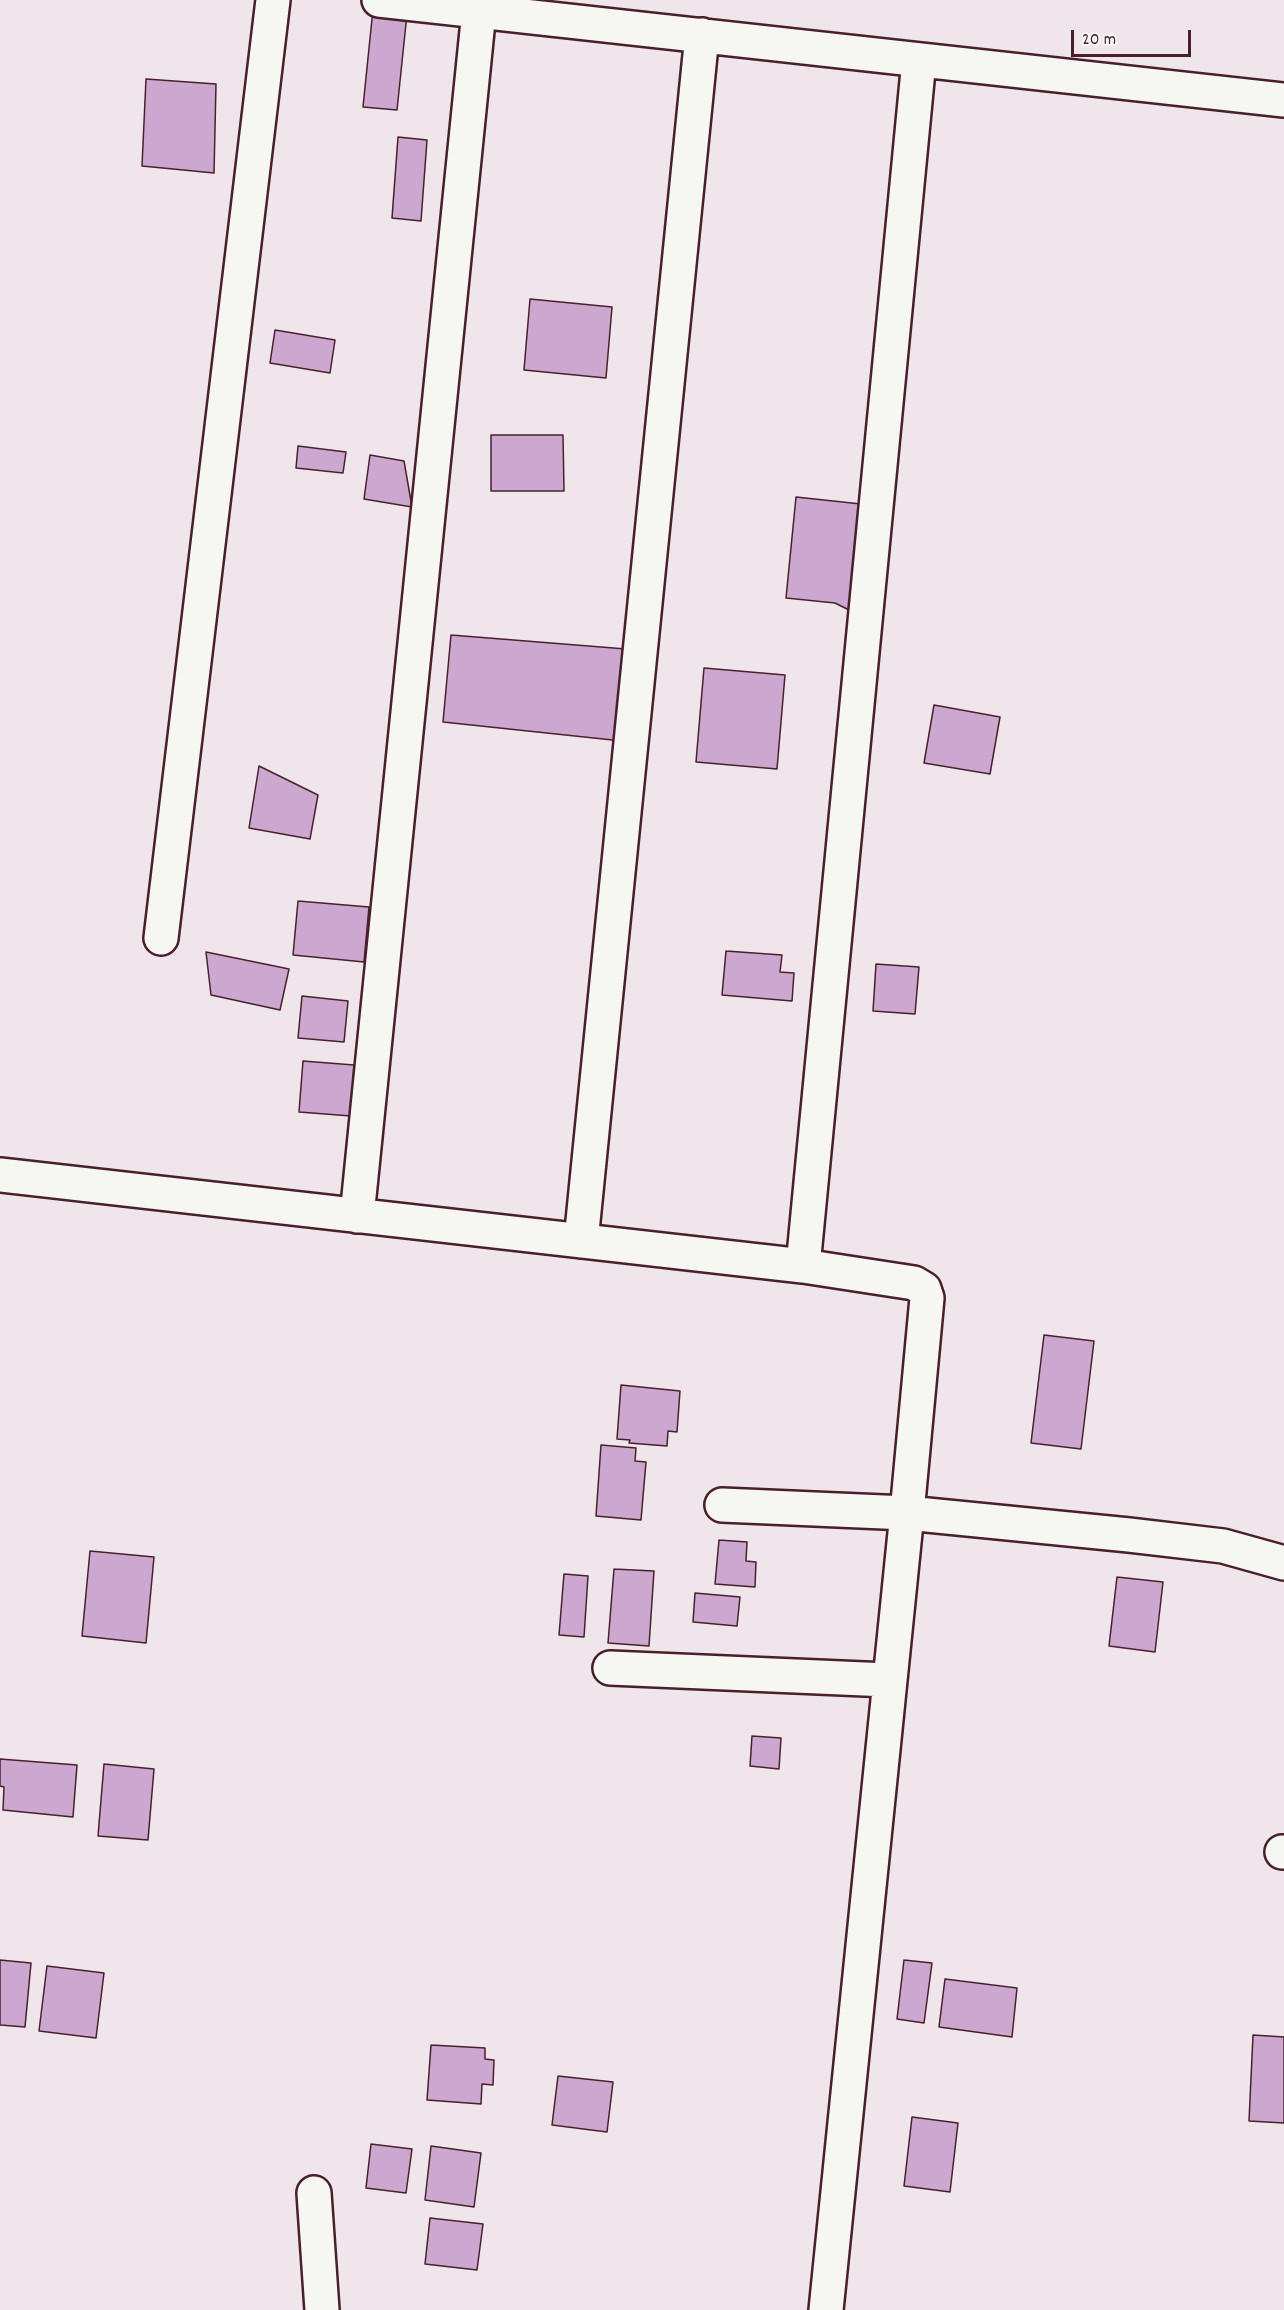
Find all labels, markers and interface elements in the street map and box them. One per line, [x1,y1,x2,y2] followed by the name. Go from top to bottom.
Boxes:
[1074,18,1194,56] scale bar
[1082,28,1116,53] text: 20 m

